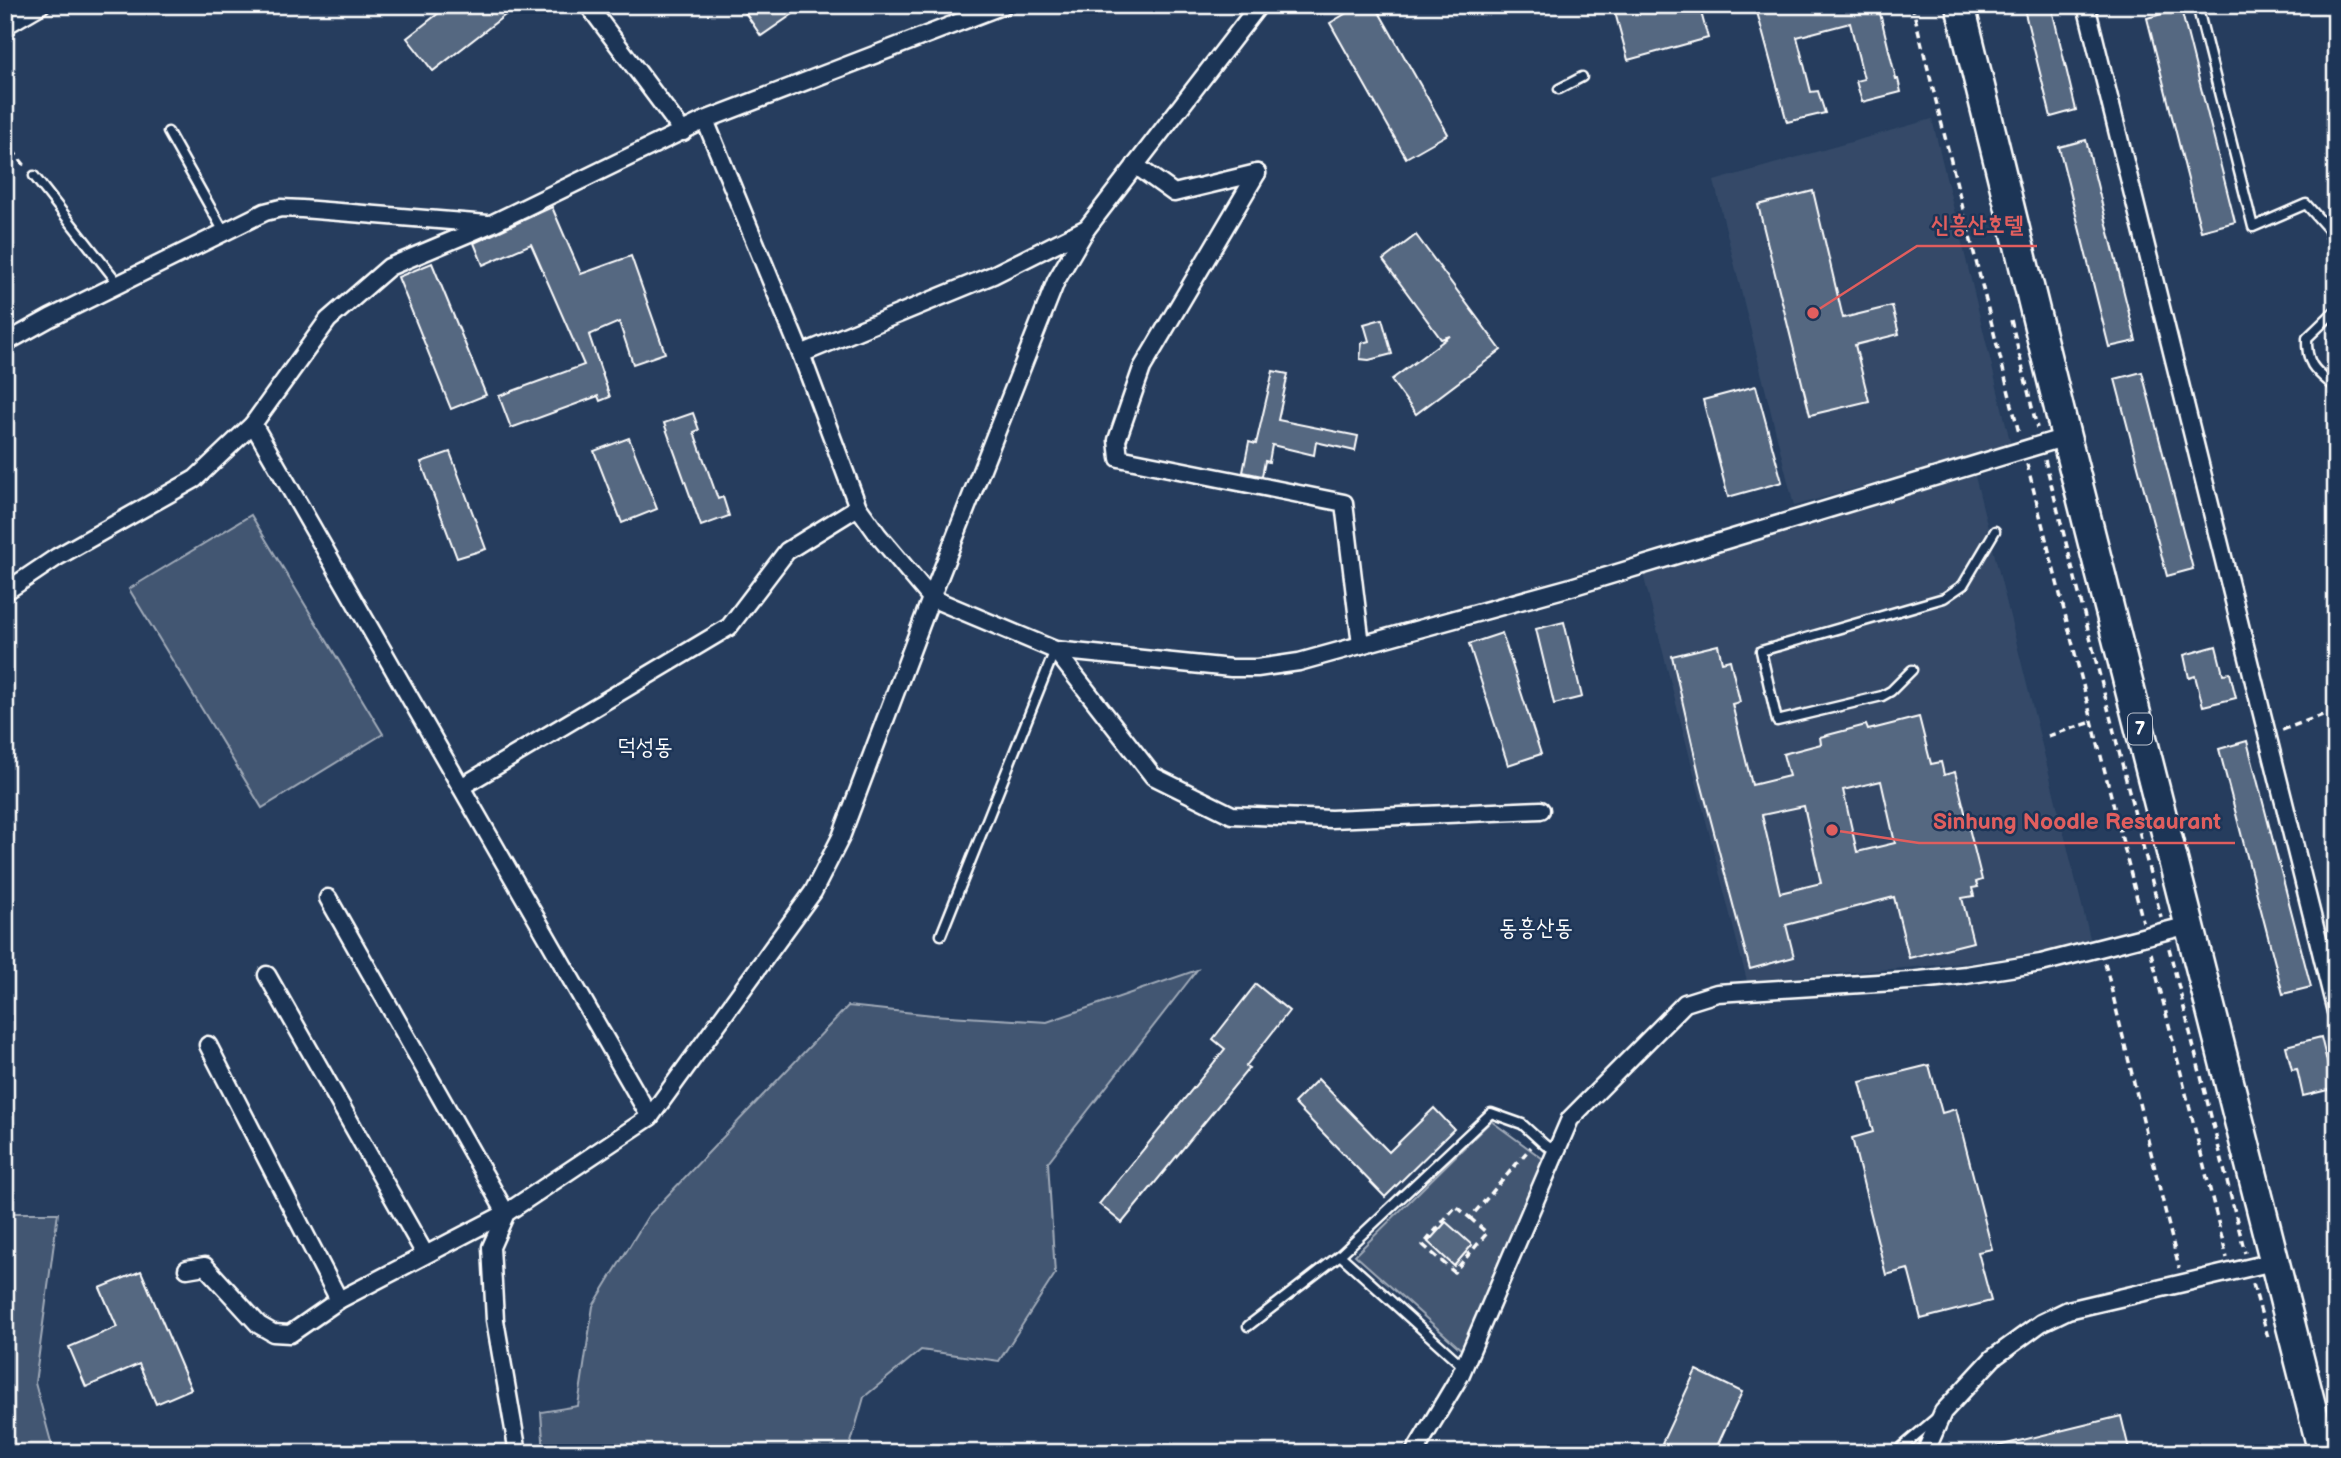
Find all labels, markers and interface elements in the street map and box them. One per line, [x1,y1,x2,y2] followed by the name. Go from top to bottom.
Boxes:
[1917,202,2037,246] callout: 신흥산호텔
[1931,211,2024,239] text: 신흥산호텔
[2128,714,2152,744] road number: 7
[617,733,673,761] district label: 덕성동
[1919,799,2235,843] callout: Sinhung Noodle Restaurant
[1933,808,2221,836] text: Sinhung Noodle Restaurant
[1499,914,1573,942] district label: 동흥산동

